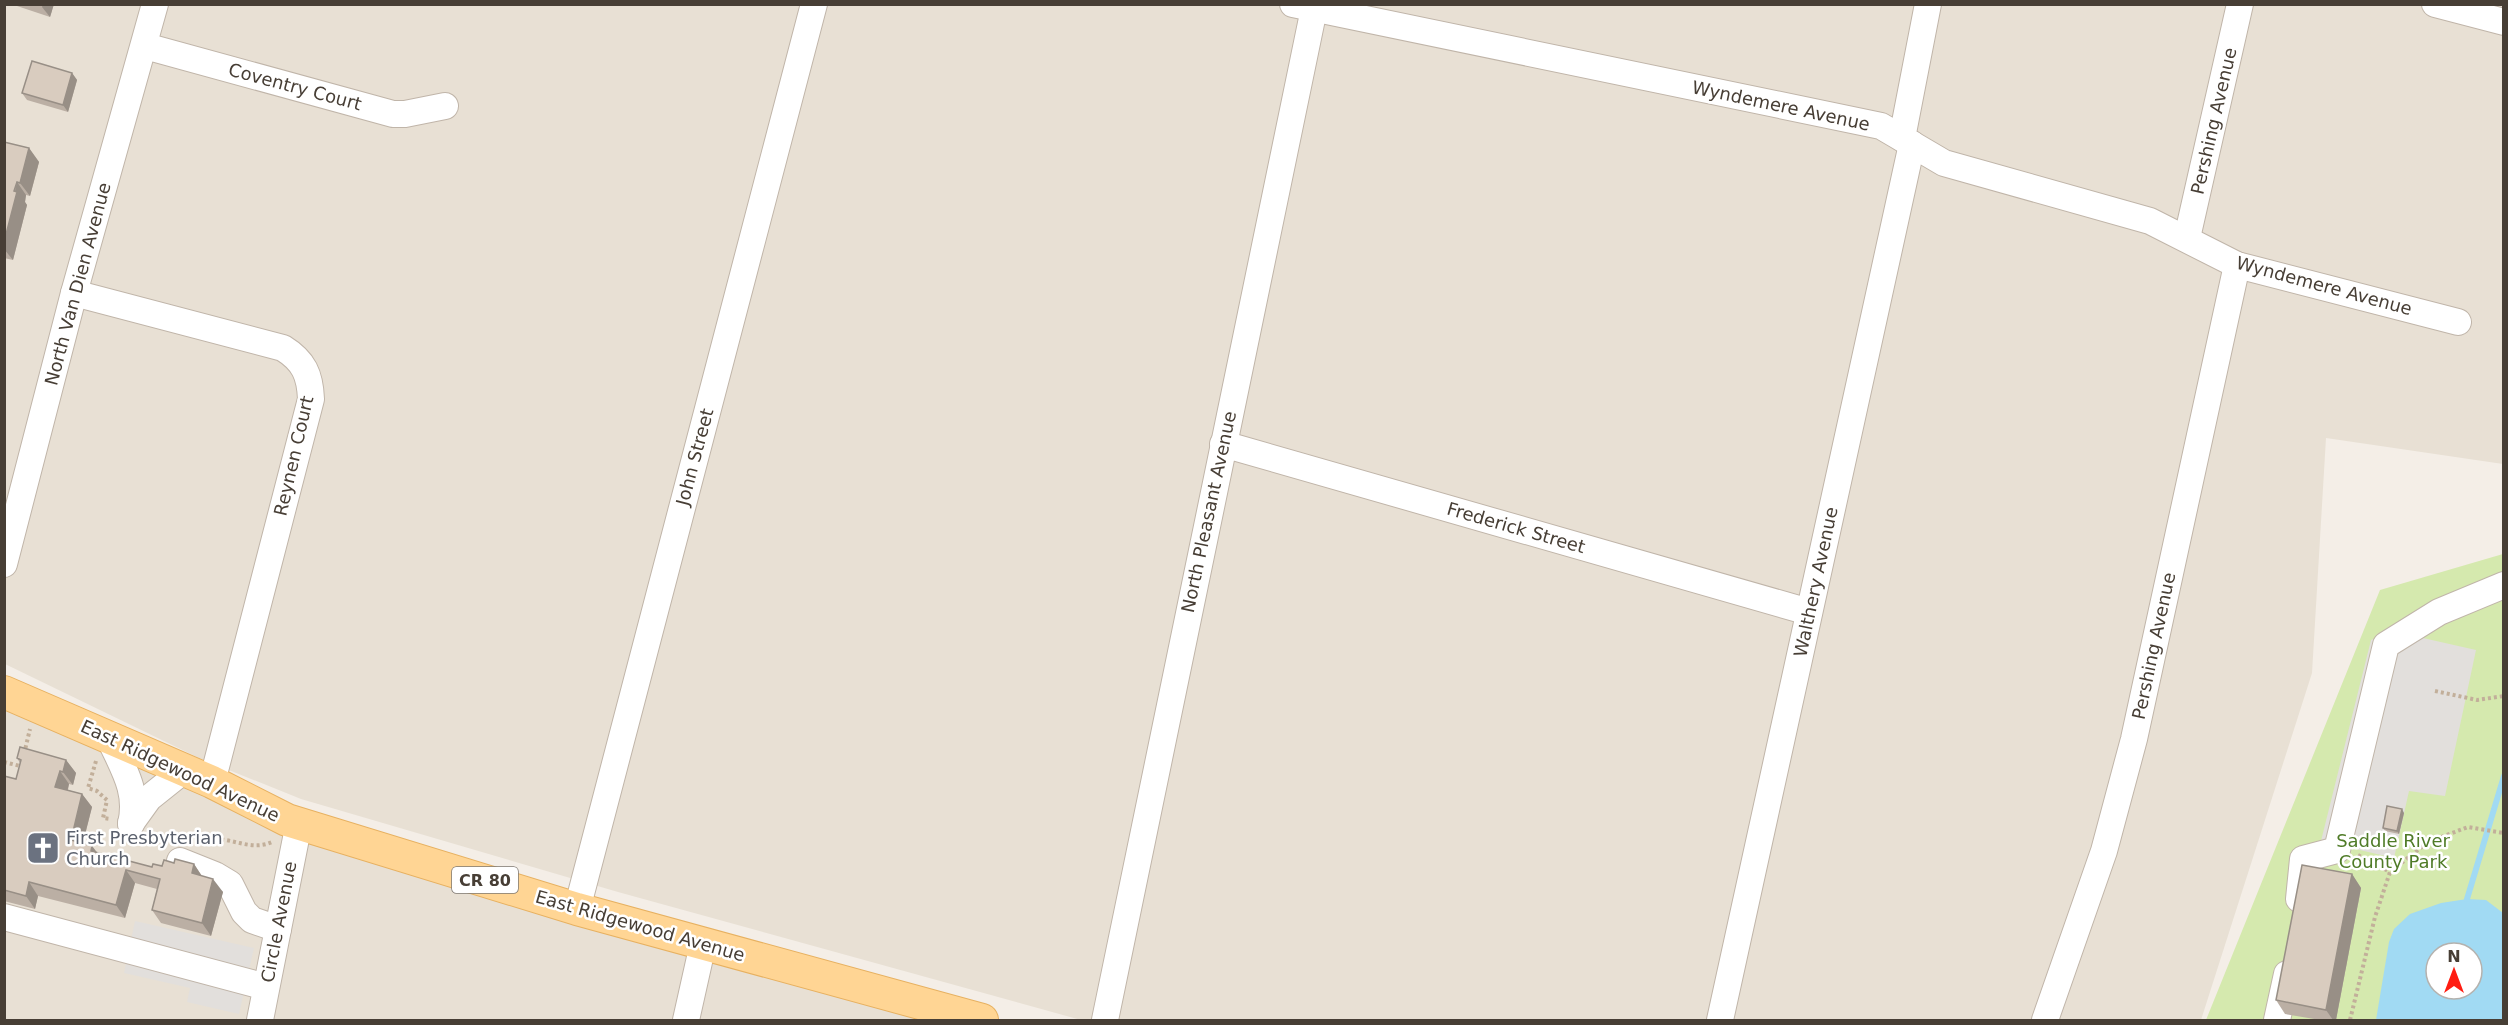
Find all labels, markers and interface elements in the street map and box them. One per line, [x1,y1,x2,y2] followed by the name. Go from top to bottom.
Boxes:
[2186,45,2241,196] street label: Pershing Avenue
[226,59,364,114] street label: Coventry Court
[1690,76,1872,135] street label: Wyndemere Avenue
[40,180,115,388] street label: North Van Dien Avenue
[2234,252,2414,319] street label: Wyndemere Avenue
[270,394,318,518] street label: Reynen Court
[671,406,718,509] street label: John Street
[1177,409,1240,615] street label: North Pleasant Avenue
[1445,498,1588,557] street label: Frederick Street
[1789,505,1842,659] street label: Walthery Avenue
[2128,570,2179,721] street label: Pershing Avenue
[78,715,283,826] street label: East Ridgewood Avenue
[66,827,223,869] place label: First Presbyterian Church
[25,830,61,866] church icon: First Presbyterian Church
[2336,830,2450,872] park label: Saddle River County Park
[256,859,301,984] street label: Circle Avenue
[452,867,518,893] road number: CR 80
[533,886,747,965] street label: East Ridgewood Avenue
[2424,941,2484,1001] north arrow
[2447,947,2461,966] text: N

